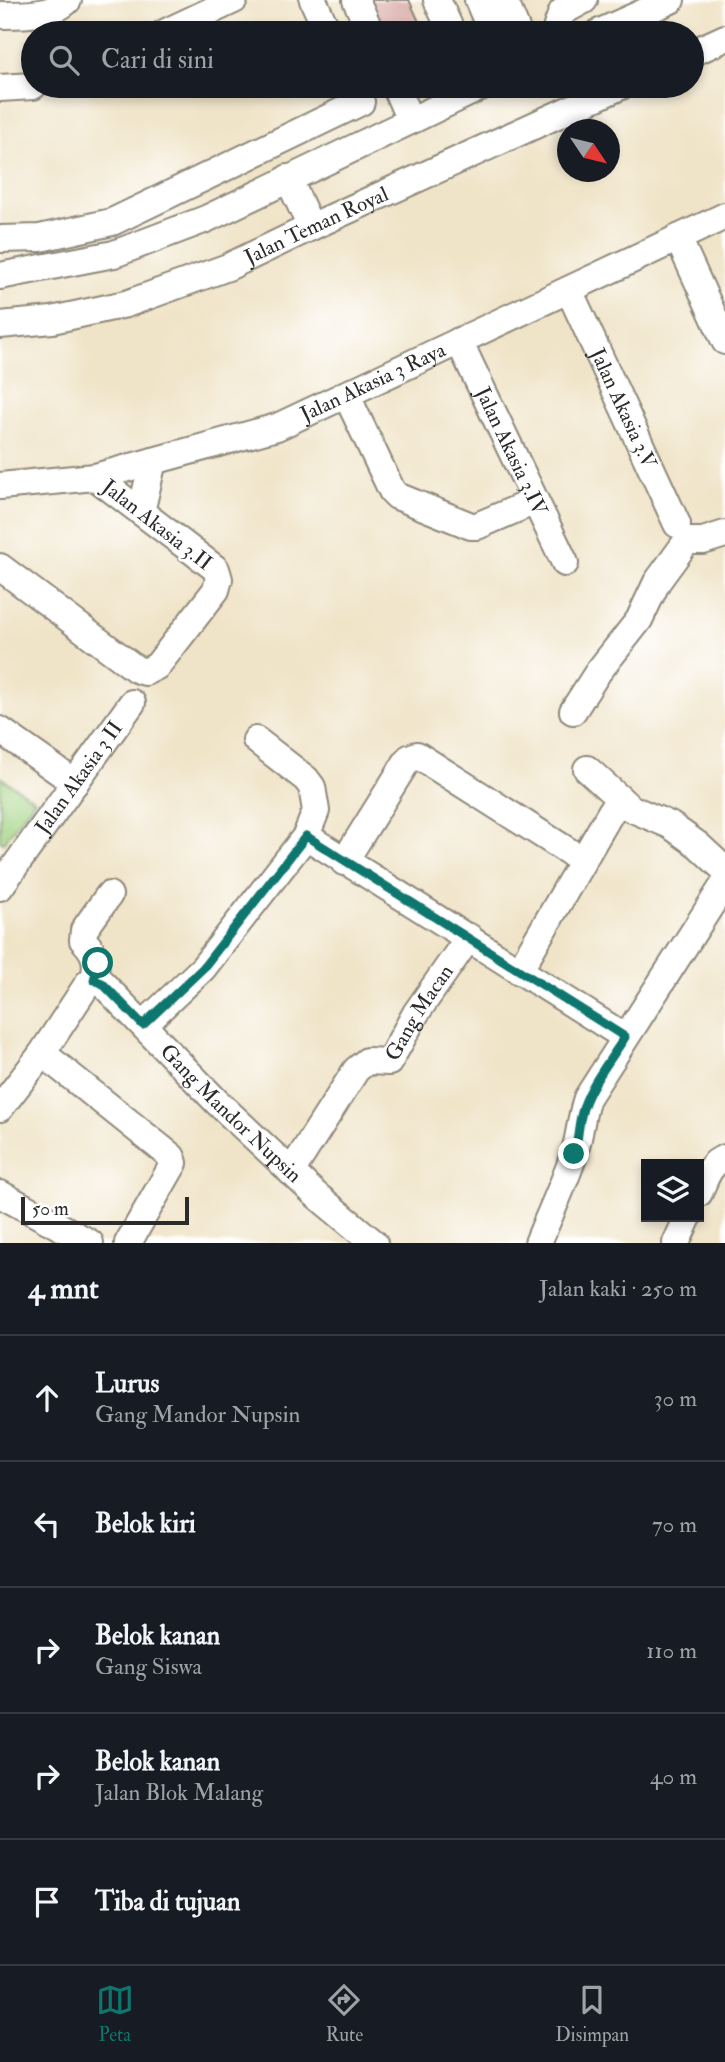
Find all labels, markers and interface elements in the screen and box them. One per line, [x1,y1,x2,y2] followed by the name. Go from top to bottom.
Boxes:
[21,21,704,98] search box
[45,41,83,79] icon: search
[101,44,214,76] text: Cari di sini
[557,119,620,182] north arrow
[239,180,393,271] street label: Jalan Teman Royal
[295,336,450,428] street label: Jalan Akasia 3 Raya
[584,343,663,473] street label: Jalan Akasia 3.V
[469,382,554,521] street label: Jalan Akasia 3.IV
[96,473,218,576] street label: Jalan Akasia 3.II
[28,715,128,840] street label: Jalan Akasia 3 II
[82,947,113,978] route start
[379,959,459,1065] street label: Gang Macan
[155,1038,308,1188] street label: Gang Mandor Nupsin
[558,1138,589,1169] route end
[641,1159,704,1222] map controls
[641,1159,704,1222] button: layers
[21,1194,189,1226] scale bar
[32,1197,69,1221] text: 50 m
[28,1270,99,1307] text: 4 mnt
[539,1274,697,1303] text: Jalan kaki · 250 m
[95,1368,159,1400] text: Lurus
[28,1379,66,1417] icon: ahead
[654,1384,697,1413] text: 30 m
[95,1400,300,1429] text: Gang Mandor Nupsin
[28,1505,66,1543] icon: left
[95,1508,196,1540] text: Belok kiri
[652,1510,697,1539] text: 70 m
[95,1620,220,1652] text: Belok kanan
[28,1631,66,1669] icon: right
[646,1636,697,1665] text: 110 m
[95,1652,202,1681] text: Gang Siswa
[95,1746,220,1778] text: Belok kanan
[28,1757,66,1795] icon: right
[650,1762,697,1791] text: 40 m
[95,1778,263,1807] text: Jalan Blok Malang
[28,1883,66,1921] icon: arrive
[95,1886,240,1918] text: Tiba di tujuan
[96,1981,134,2047] tab: Peta
[325,1981,363,2047] tab: Rute
[555,1981,629,2047] tab: Disimpan

